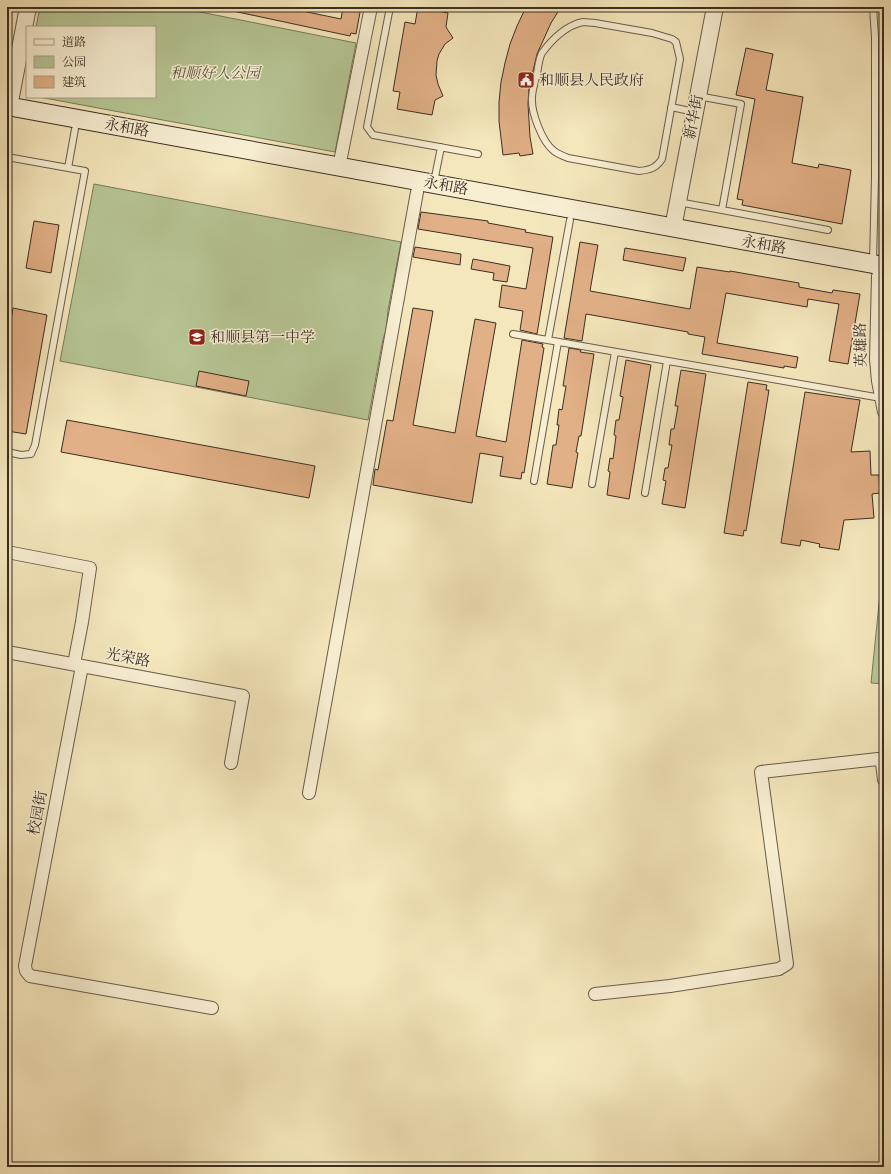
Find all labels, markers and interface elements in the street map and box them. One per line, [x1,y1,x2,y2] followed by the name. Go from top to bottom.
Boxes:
[26,26,156,98] legend
[62,35,86,50] text: 道路
[62,55,86,70] text: 公园
[170,64,262,83] park label: 和顺好人公园
[516,70,536,90] public building icon: 和顺县人民政府
[539,71,644,90] place label: 和顺县人民政府
[62,75,86,90] text: 建筑
[680,93,708,141] street label: 新华街
[103,115,151,141] street label: 永和路
[422,173,470,199] street label: 永和路
[740,232,788,258] street label: 永和路
[851,322,871,368] street label: 英雄路
[187,327,207,347] school or university icon: 和顺县第一中学
[210,328,315,347] place label: 和顺县第一中学
[104,644,152,672] street label: 光荣路
[24,789,52,837] street label: 校园街

